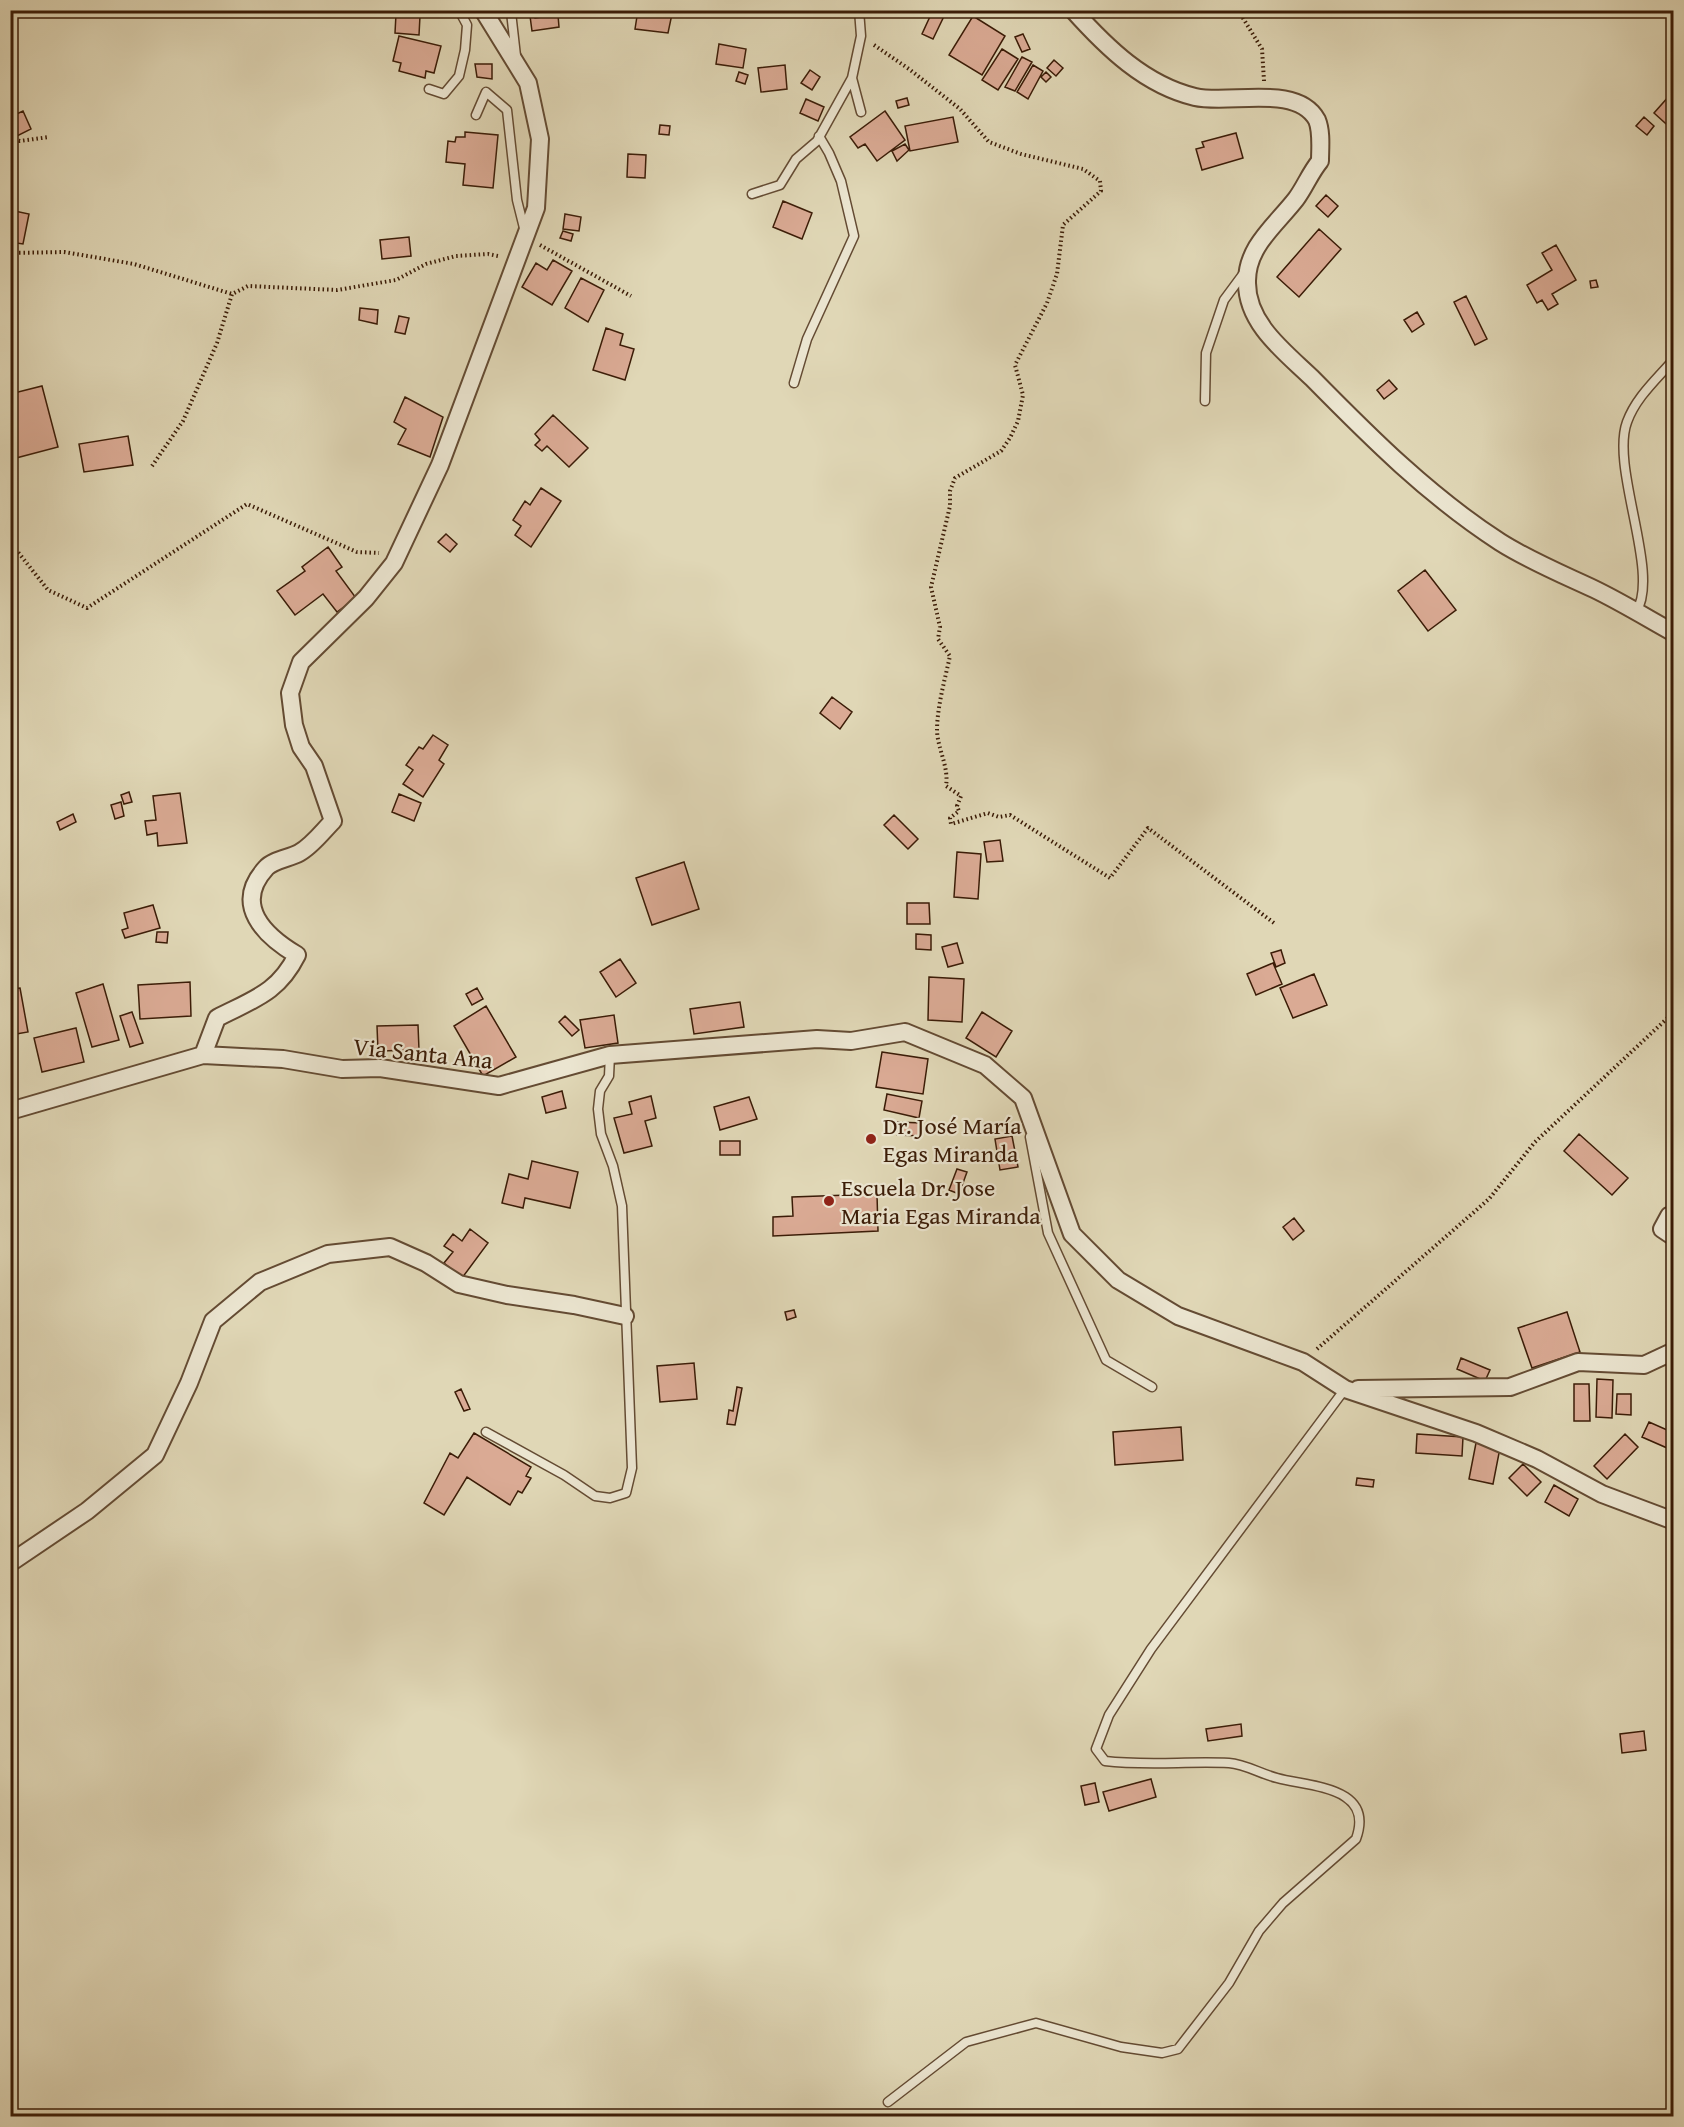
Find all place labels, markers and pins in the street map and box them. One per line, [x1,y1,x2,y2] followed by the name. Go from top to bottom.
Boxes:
[883,1108,1022,1171] place label: Dr. José María Egas Miranda
[864,1132,878,1146] marker: Dr. José María Egas Miranda
[841,1170,1041,1233] place label: Escuela Dr. Jose Maria Egas Miranda
[822,1194,836,1208] marker: Escuela Dr. Jose Maria Egas Miranda

